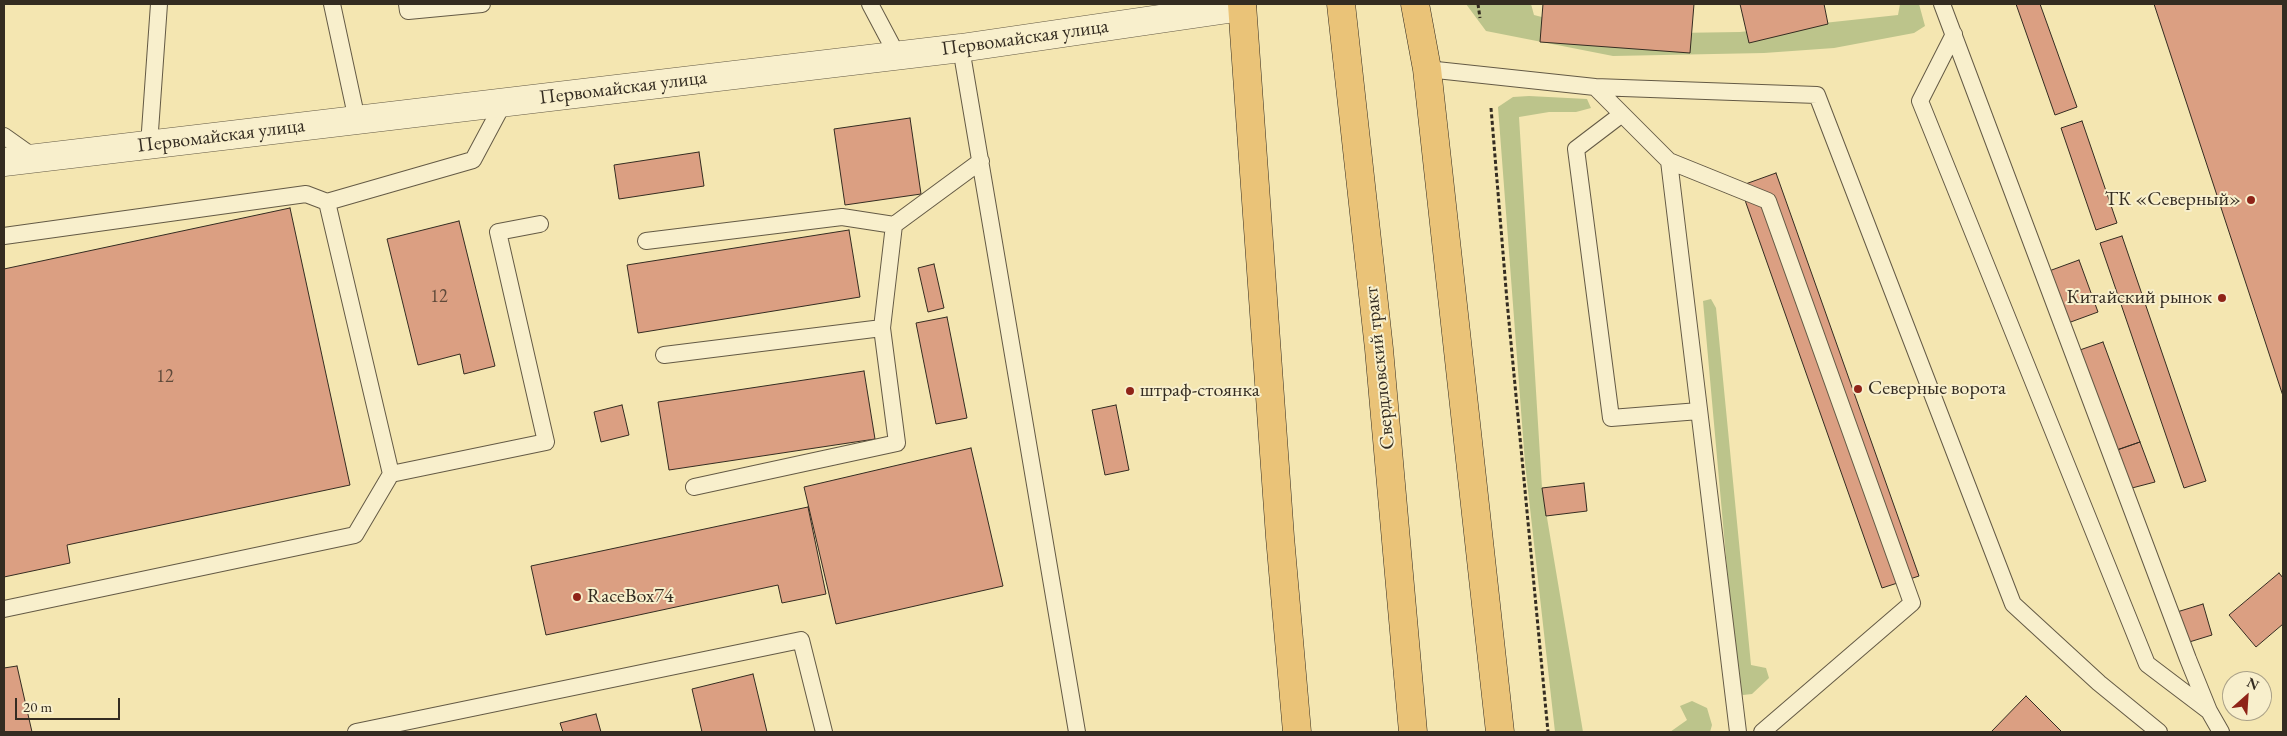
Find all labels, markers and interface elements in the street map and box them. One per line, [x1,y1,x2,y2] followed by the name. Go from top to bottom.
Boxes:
[940,14,1110,62] street label: Первомайская улица
[538,66,708,110] street label: Первомайская улица
[136,114,306,158] street label: Первомайская улица
[2105,188,2241,212] place label: ТК «Северный»
[2245,194,2257,206] marker: ТК «Северный»
[1359,285,1401,451] street label: Свердловский тракт
[430,286,448,308] house number: 12
[2066,286,2212,310] place label: Китайский рынок
[2216,292,2228,304] marker: Китайский рынок
[156,366,174,388] house number: 12
[1868,377,2006,401] place label: Северные ворота
[1140,379,1260,403] place label: штраф-стоянка
[1852,383,1864,395] marker: Северные ворота
[1124,385,1136,397] marker: штраф-стоянка
[587,585,674,609] place label: RaceBox74
[571,591,583,603] marker: RaceBox74
[2222,671,2272,721] north arrow
[2244,673,2262,694] text: N
[18,688,122,720] scale bar
[23,697,52,716] text: 20 m

